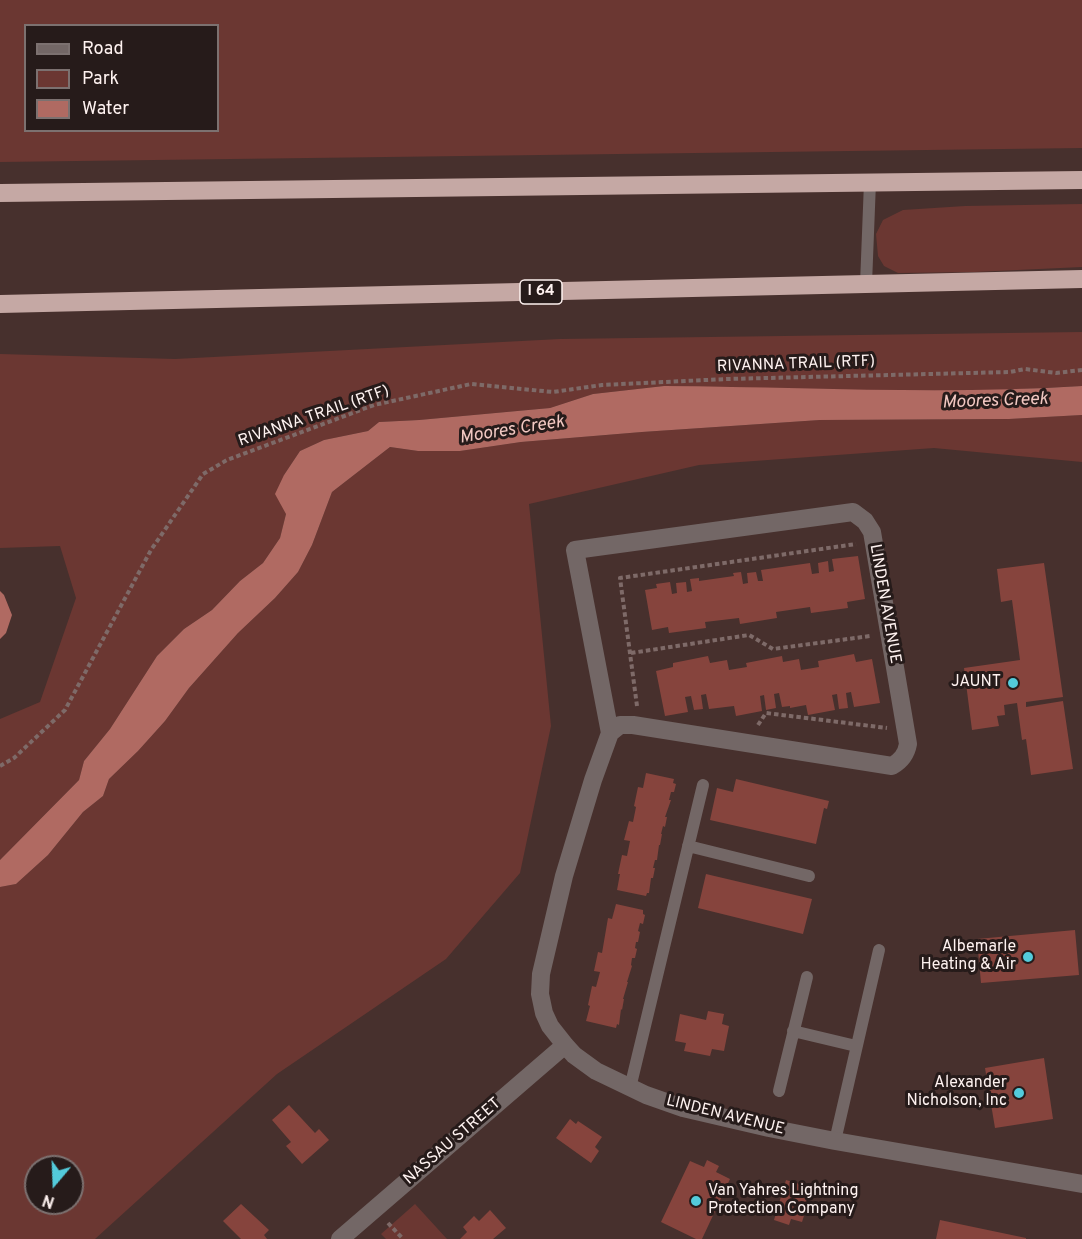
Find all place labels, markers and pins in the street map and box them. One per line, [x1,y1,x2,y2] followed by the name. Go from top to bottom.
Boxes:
[951,673,1001,693] place label: JAUNT
[1006,676,1020,690] marker: JAUNT
[921,938,1016,976] place label: Albemarle Heating & Air
[1021,950,1035,964] marker: Albemarle Heating & Air
[907,1074,1007,1112] place label: Alexander Nicholson, Inc
[1012,1086,1026,1100] marker: Alexander Nicholson, Inc
[708,1182,859,1220] place label: Van Yahres Lightning Protection Company
[689,1194,703,1208] marker: Van Yahres Lightning Protection Company

